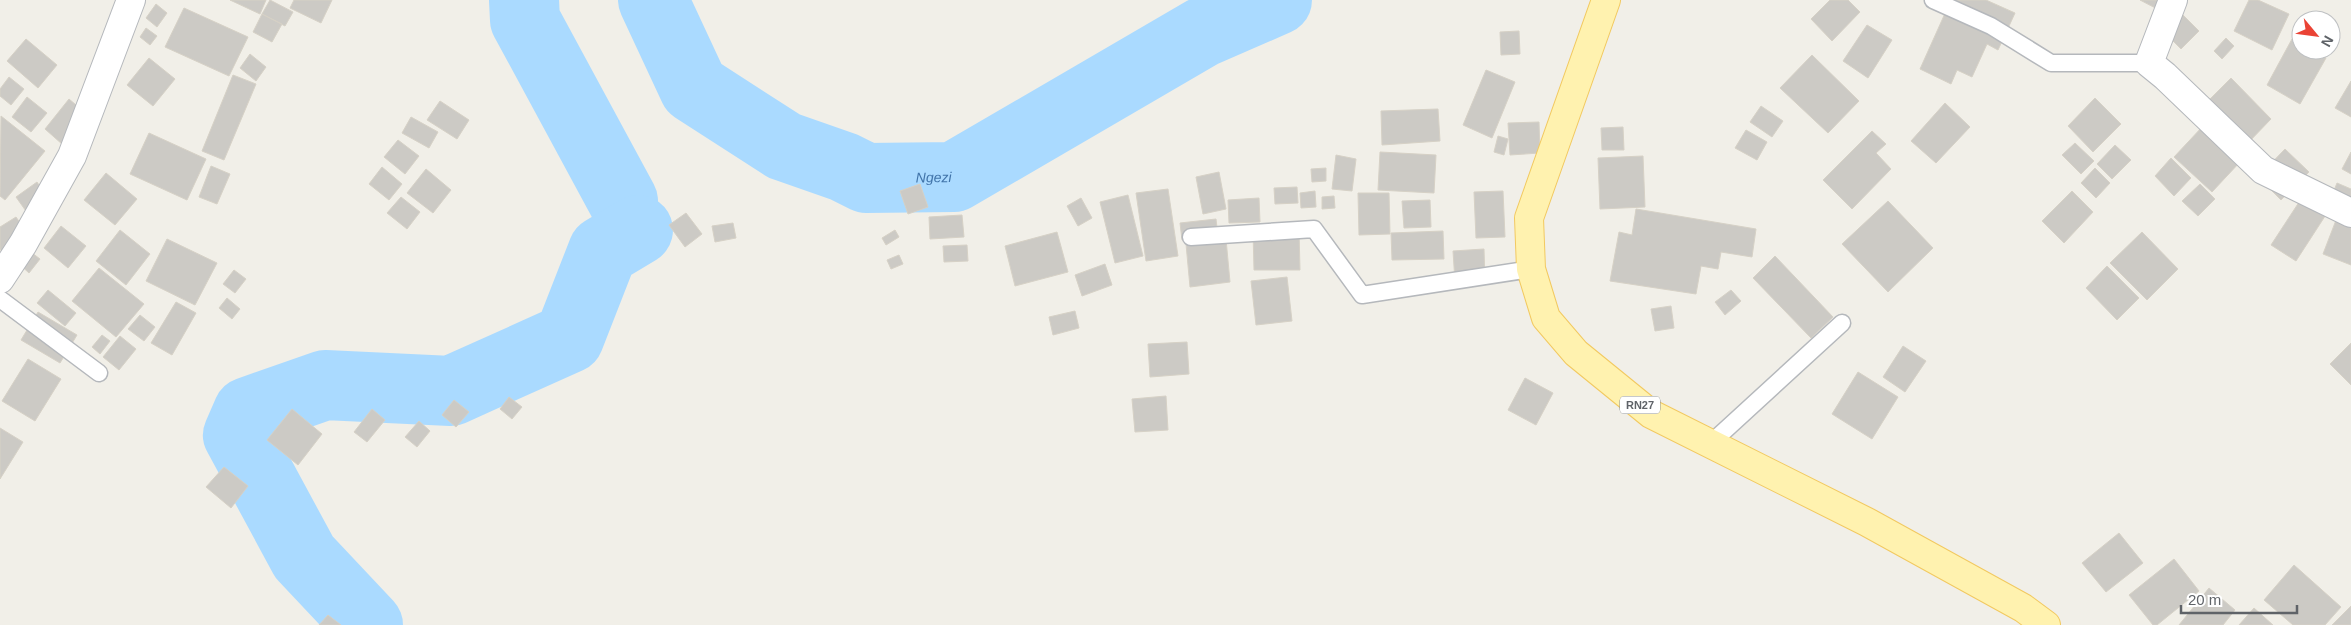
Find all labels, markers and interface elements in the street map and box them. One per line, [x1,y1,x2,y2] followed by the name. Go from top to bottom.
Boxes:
[2291,10,2341,60] north arrow
[2318,33,2337,50] text: N
[916,169,953,185] water label: Ngezi
[1620,396,1660,414] road number: RN27
[2181,582,2297,614] scale bar
[2188,591,2221,608] text: 20 m

